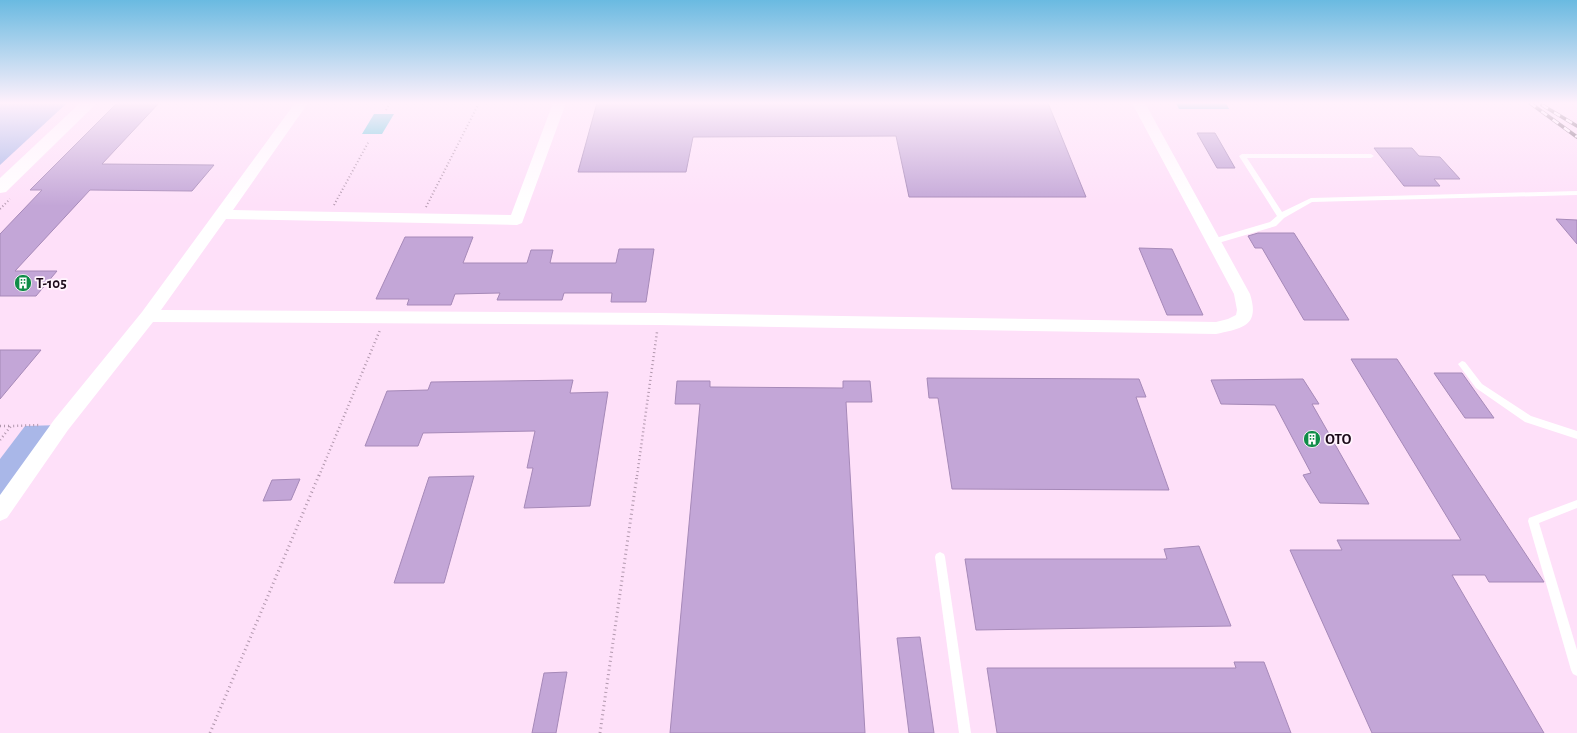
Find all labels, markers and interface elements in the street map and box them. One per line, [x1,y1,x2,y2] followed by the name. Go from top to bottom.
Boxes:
[13,273,33,293] building icon: Т-105
[36,276,67,291] place label: Т-105
[1302,429,1322,449] building icon: ОТО
[1325,432,1352,447] place label: ОТО

